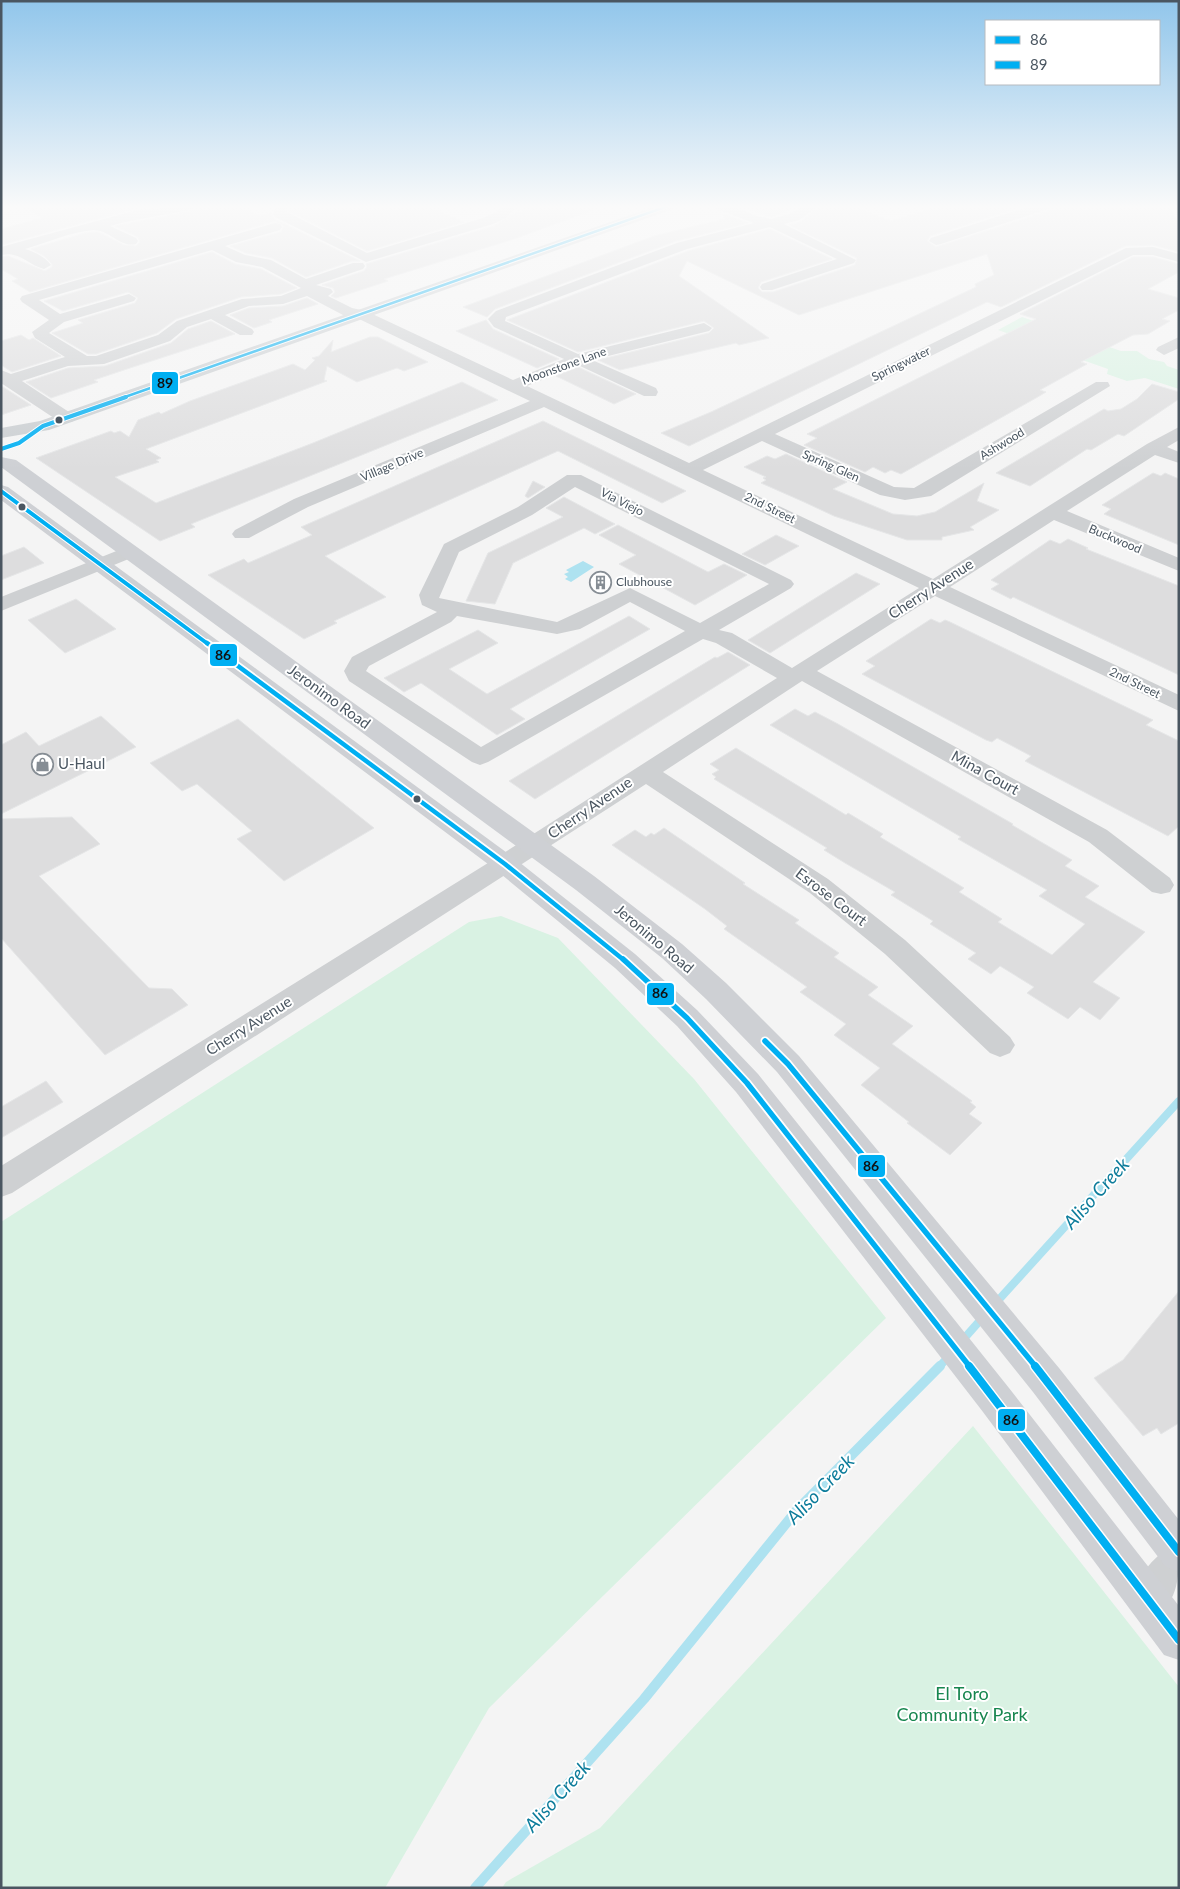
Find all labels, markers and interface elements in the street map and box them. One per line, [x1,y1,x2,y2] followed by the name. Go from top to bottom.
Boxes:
[985,20,1160,85] legend
[1030,30,1048,48] text: 86
[1030,55,1047,73] text: 89
[520,343,608,388] street label: Moonstone Lane
[869,343,933,384] street label: Springwater
[151,371,179,395] line badge: 89
[157,374,173,391] text: 89
[54,415,64,425] unlabelled marker
[977,424,1027,463] street label: Ashwood
[358,445,425,484] street label: Village Drive
[800,446,862,485] street label: Spring Glen
[598,484,647,519] street label: Via Viejo
[742,489,799,527] street label: 2nd Street
[17,502,27,512] unlabelled marker
[1087,521,1144,556] street label: Buckwood
[885,554,976,622] street label: Cherry Avenue
[588,570,612,594] building icon: Clubhouse
[616,574,672,589] place label: Clubhouse
[209,643,238,667] line badge: 86
[215,646,231,663] text: 86
[285,660,374,732] street label: Jeronimo Road
[1107,664,1164,702] street label: 2nd Street
[948,746,1023,798] street label: Mina Court
[30,752,54,776] shop icon: U-Haul
[58,754,105,772] place label: U-Haul
[544,772,635,842] street label: Cherry Avenue
[412,794,422,804] unlabelled marker
[792,864,871,929] street label: Esrose Court
[611,900,698,976] street label: Jeronimo Road
[646,982,675,1006] line badge: 86
[652,984,668,1001] text: 86
[202,992,295,1059] street label: Cherry Avenue
[1057,1152,1134,1234] water label: Aliso Creek
[857,1154,886,1178] line badge: 86
[863,1157,879,1174] text: 86
[997,1408,1026,1432] line badge: 86
[1003,1411,1019,1428] text: 86
[780,1448,859,1529] water label: Aliso Creek
[896,1682,1028,1725] park label: El Toro Community Park
[518,1755,595,1837] water label: Aliso Creek

